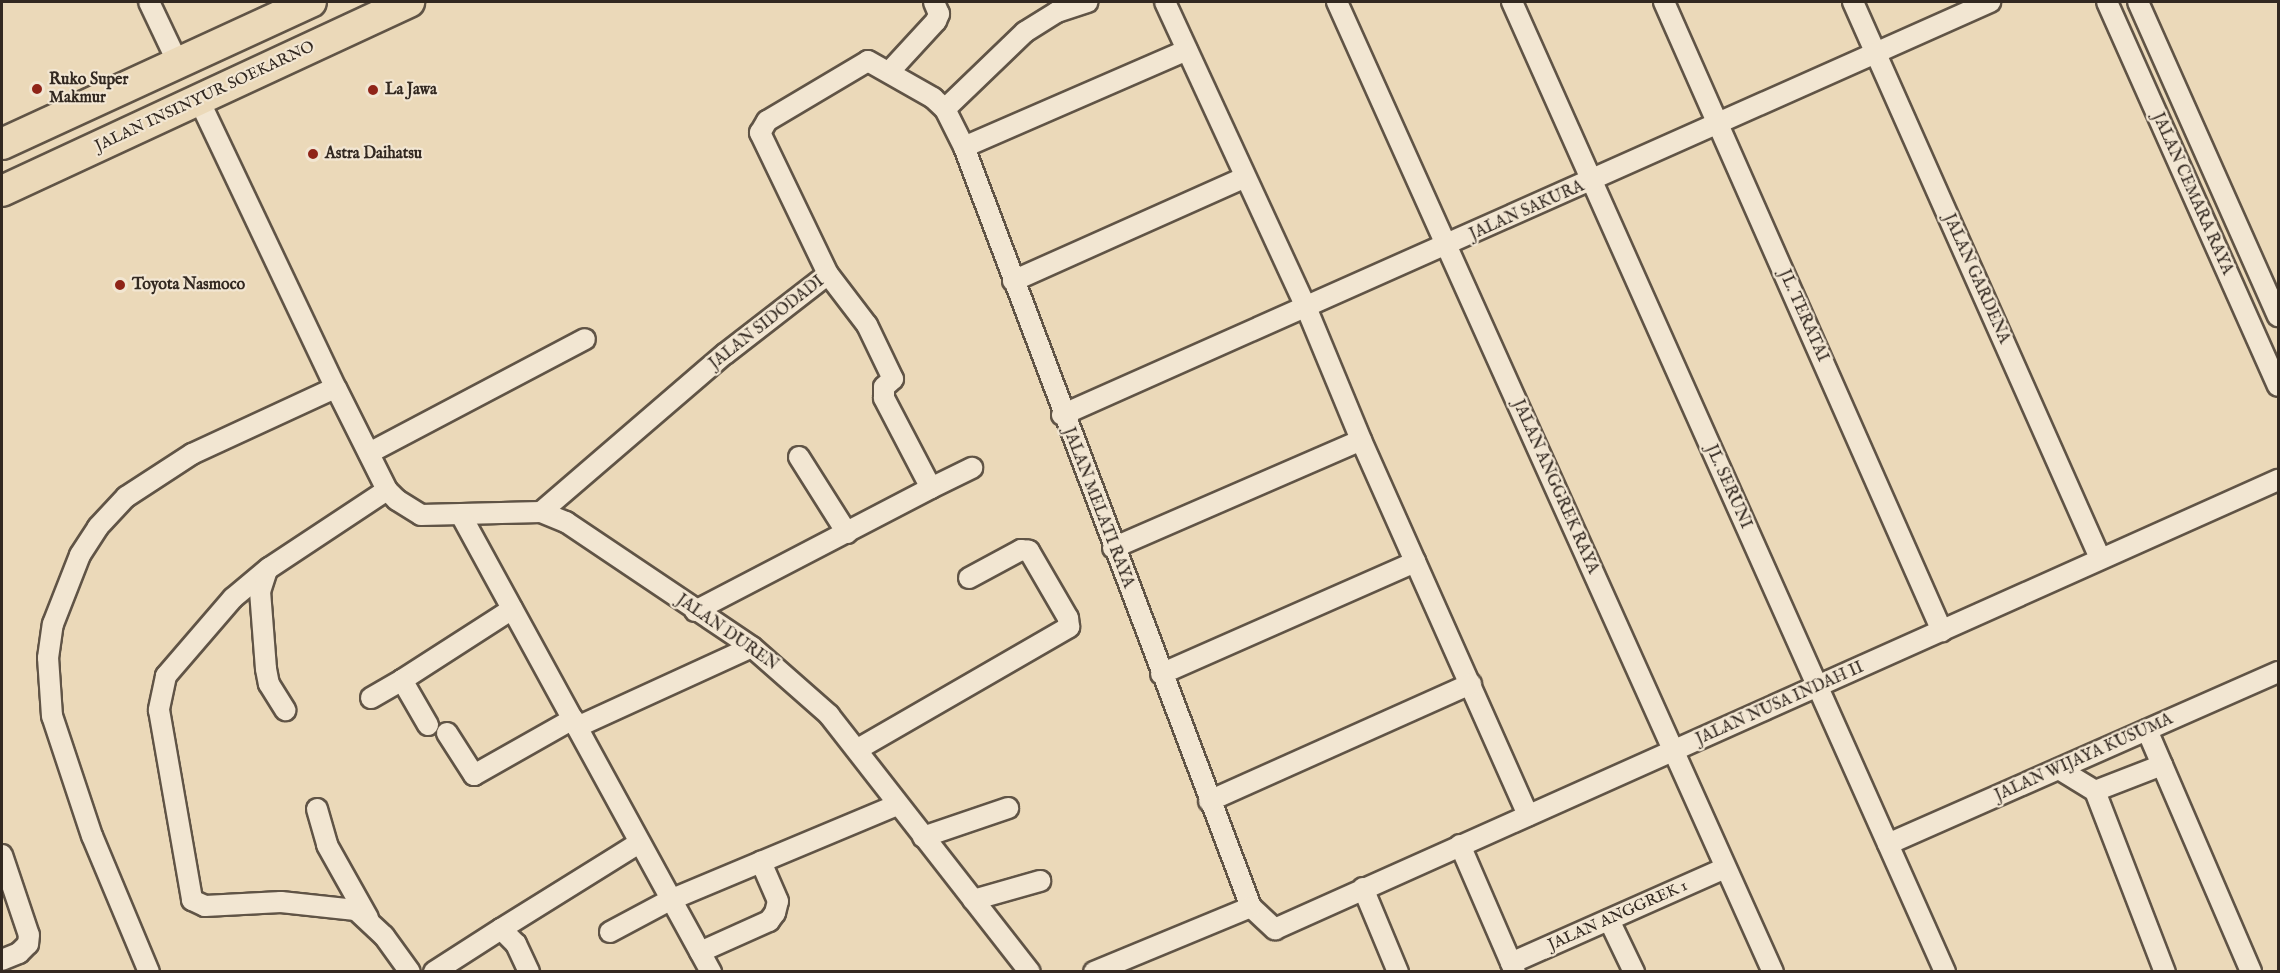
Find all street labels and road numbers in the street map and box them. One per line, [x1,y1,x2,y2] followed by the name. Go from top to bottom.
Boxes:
[92,38,318,156] street label: JALAN INSINYUR SOEKARNO
[2148,110,2236,278] street label: JALAN CEMARA RAYA
[1467,177,1587,245] street label: JALAN SAKURA
[1939,211,2013,347] street label: JALAN GARDENA
[1774,267,1832,365] street label: JL. TERATAI
[706,272,828,374] street label: JALAN SIDODADI
[1508,397,1602,577] street label: JALAN ANGGREK RAYA
[1059,425,1137,591] street label: JALAN MELATI RAYA
[1701,442,1755,532] street label: JL. SERUNI
[672,591,782,675] street label: JALAN DUREN
[1693,658,1867,750] street label: JALAN NUSA INDAH II
[1992,710,2176,806] street label: JALAN WIJAYA KUSUMA
[1545,877,1691,955] street label: JALAN ANGGREK 1

